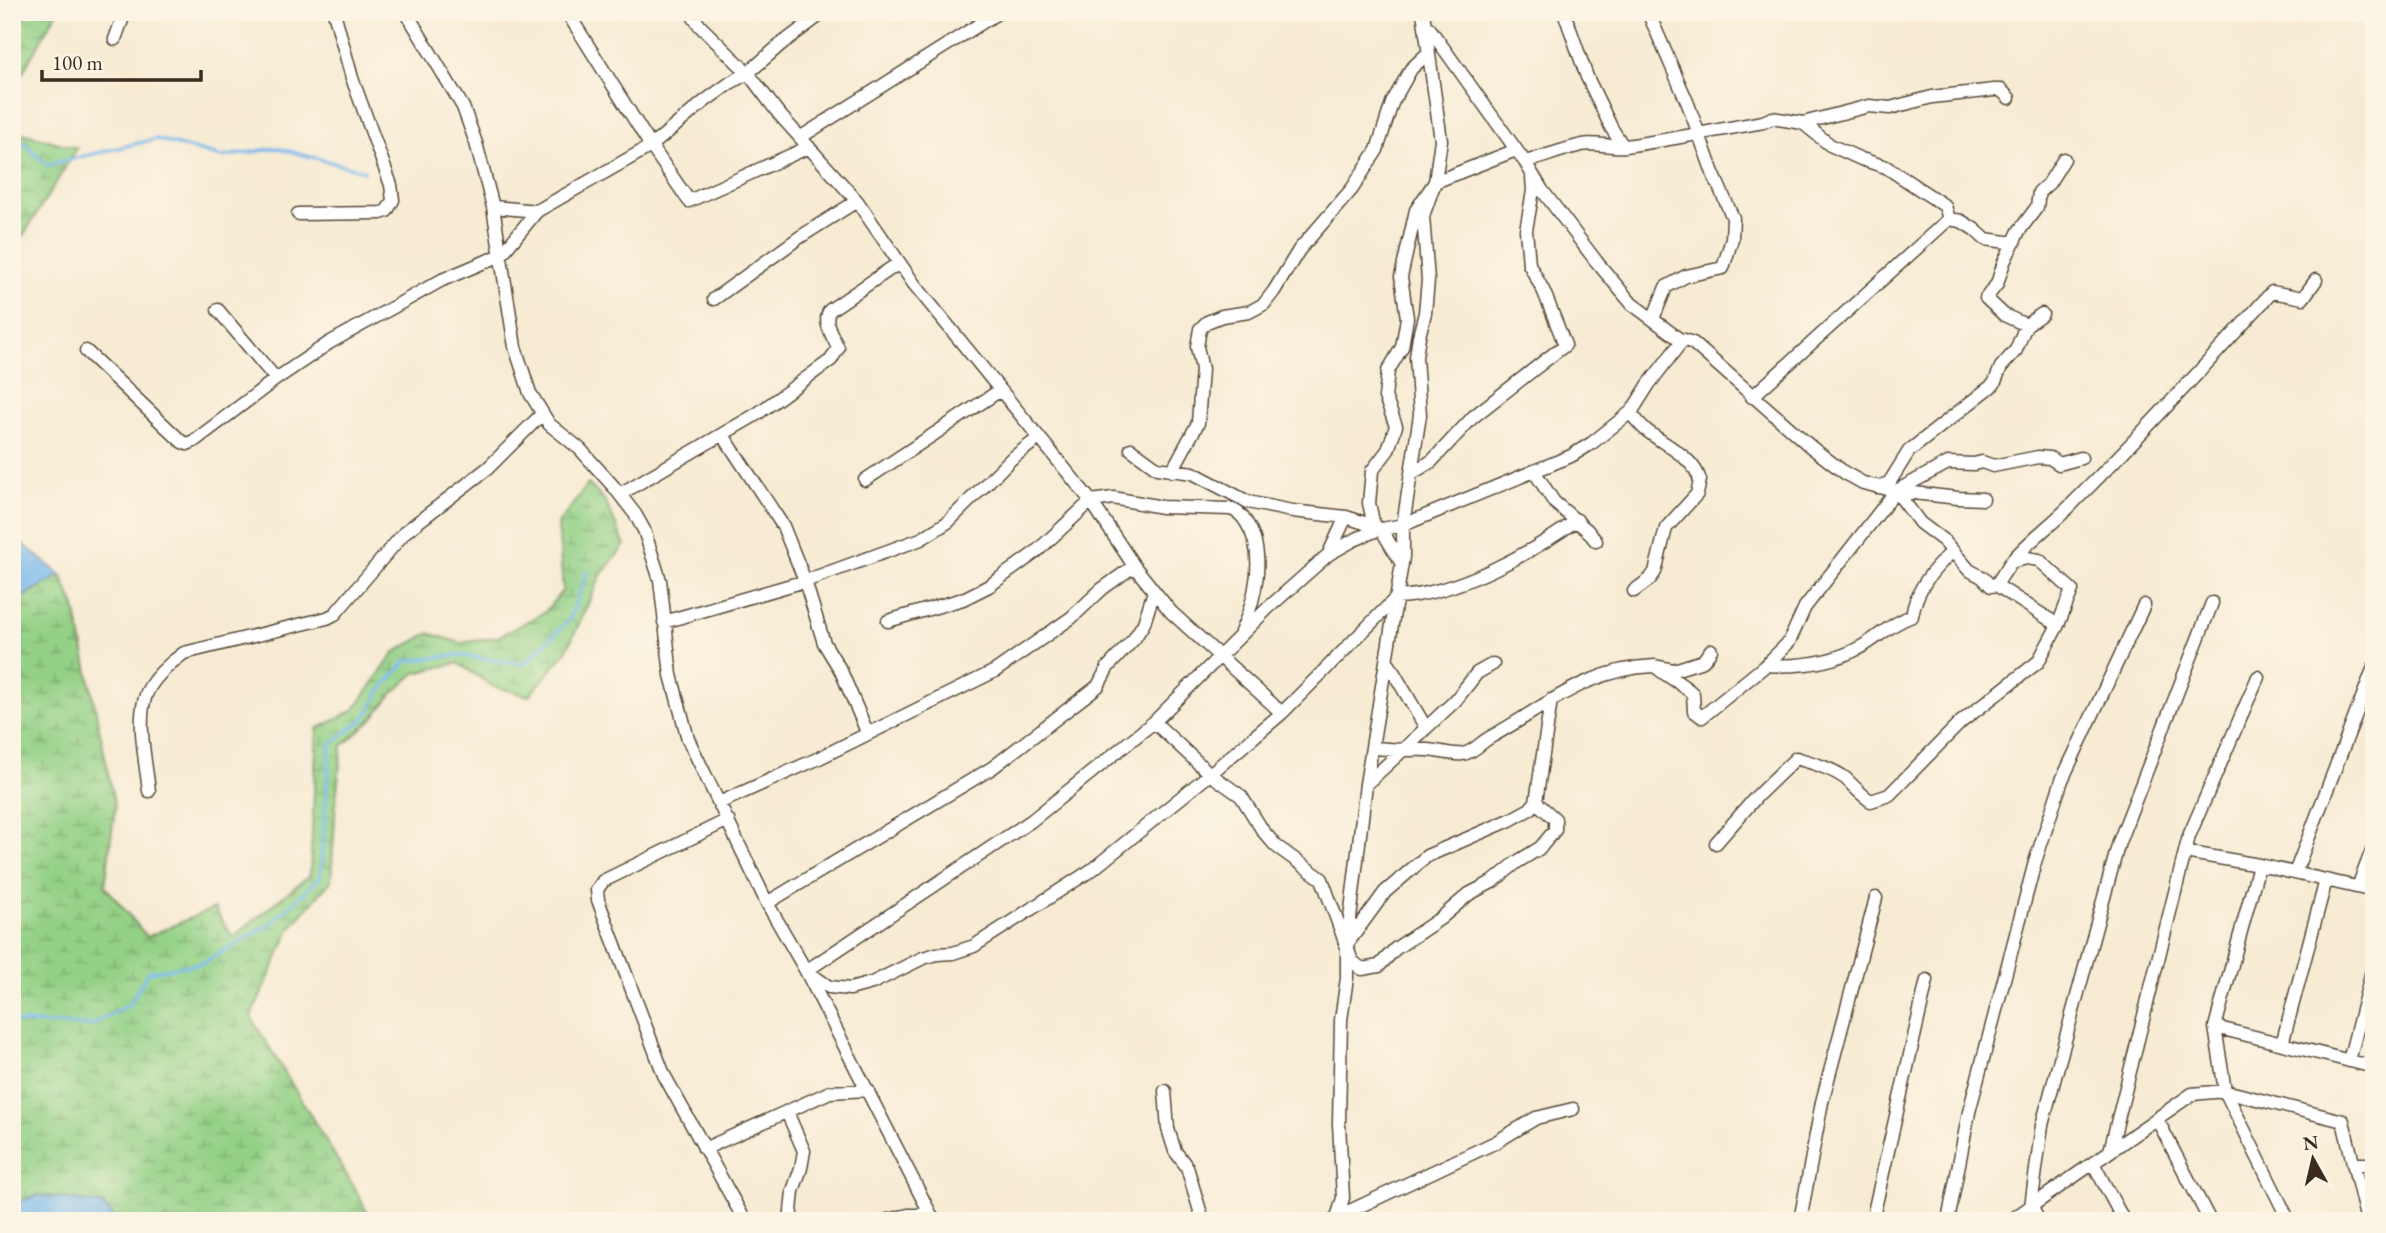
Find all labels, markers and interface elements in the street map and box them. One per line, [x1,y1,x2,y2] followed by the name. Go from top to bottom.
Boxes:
[42,38,201,82] scale bar
[52,49,103,76] text: 100 m
[2278,1124,2348,1194] north arrow
[2301,1129,2321,1156] text: N

